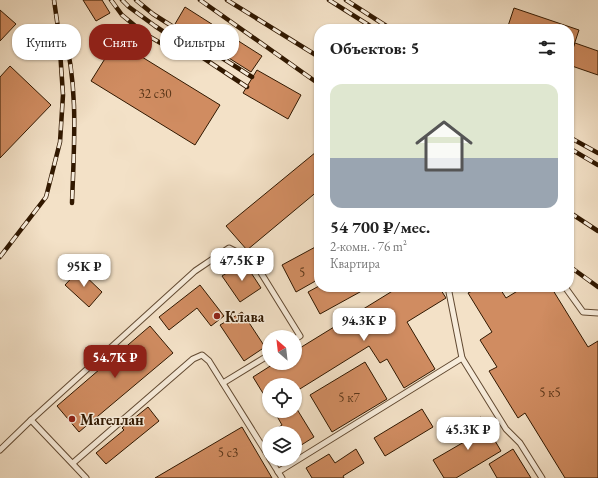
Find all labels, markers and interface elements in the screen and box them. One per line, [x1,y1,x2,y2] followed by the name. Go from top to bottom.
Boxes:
[12,24,81,60] chip: Купить
[89,24,152,60] chip: Снять
[160,24,239,60] chip: Фильтры
[330,37,420,59] text: Объектов: 5
[536,37,558,59] icon: filters
[139,85,171,102] house number: 32 с30
[408,110,480,182] icon: home
[330,216,430,238] text: 54 700 ₽/мес.
[330,238,407,255] text: 2-комн. · 76 m²
[205,248,279,282] pin: 47.5K ₽
[220,252,264,269] text: 47.5K ₽
[56,254,112,288] pin: 95K ₽
[330,255,380,272] text: Квартира
[67,258,101,275] text: 95K ₽
[299,264,305,281] house number: 5
[225,307,265,326] place label: Клава
[327,308,401,342] pin: 94.3K ₽
[212,311,222,321] marker: Клава
[342,312,386,329] text: 94.3K ₽
[262,330,302,370] north arrow
[262,330,302,466] map controls
[78,345,152,379] pin: 54.7K ₽
[93,349,137,366] text: 54.7K ₽
[262,378,302,418] button: locate
[539,384,561,401] house number: 5 к5
[338,389,360,406] house number: 5 к7
[80,410,144,429] place label: Магеллан
[67,414,77,424] marker: Магеллан
[431,417,505,451] pin: 45.3K ₽
[446,421,490,438] text: 45.3K ₽
[262,426,302,466] button: layers
[218,444,238,461] house number: 5 с3

